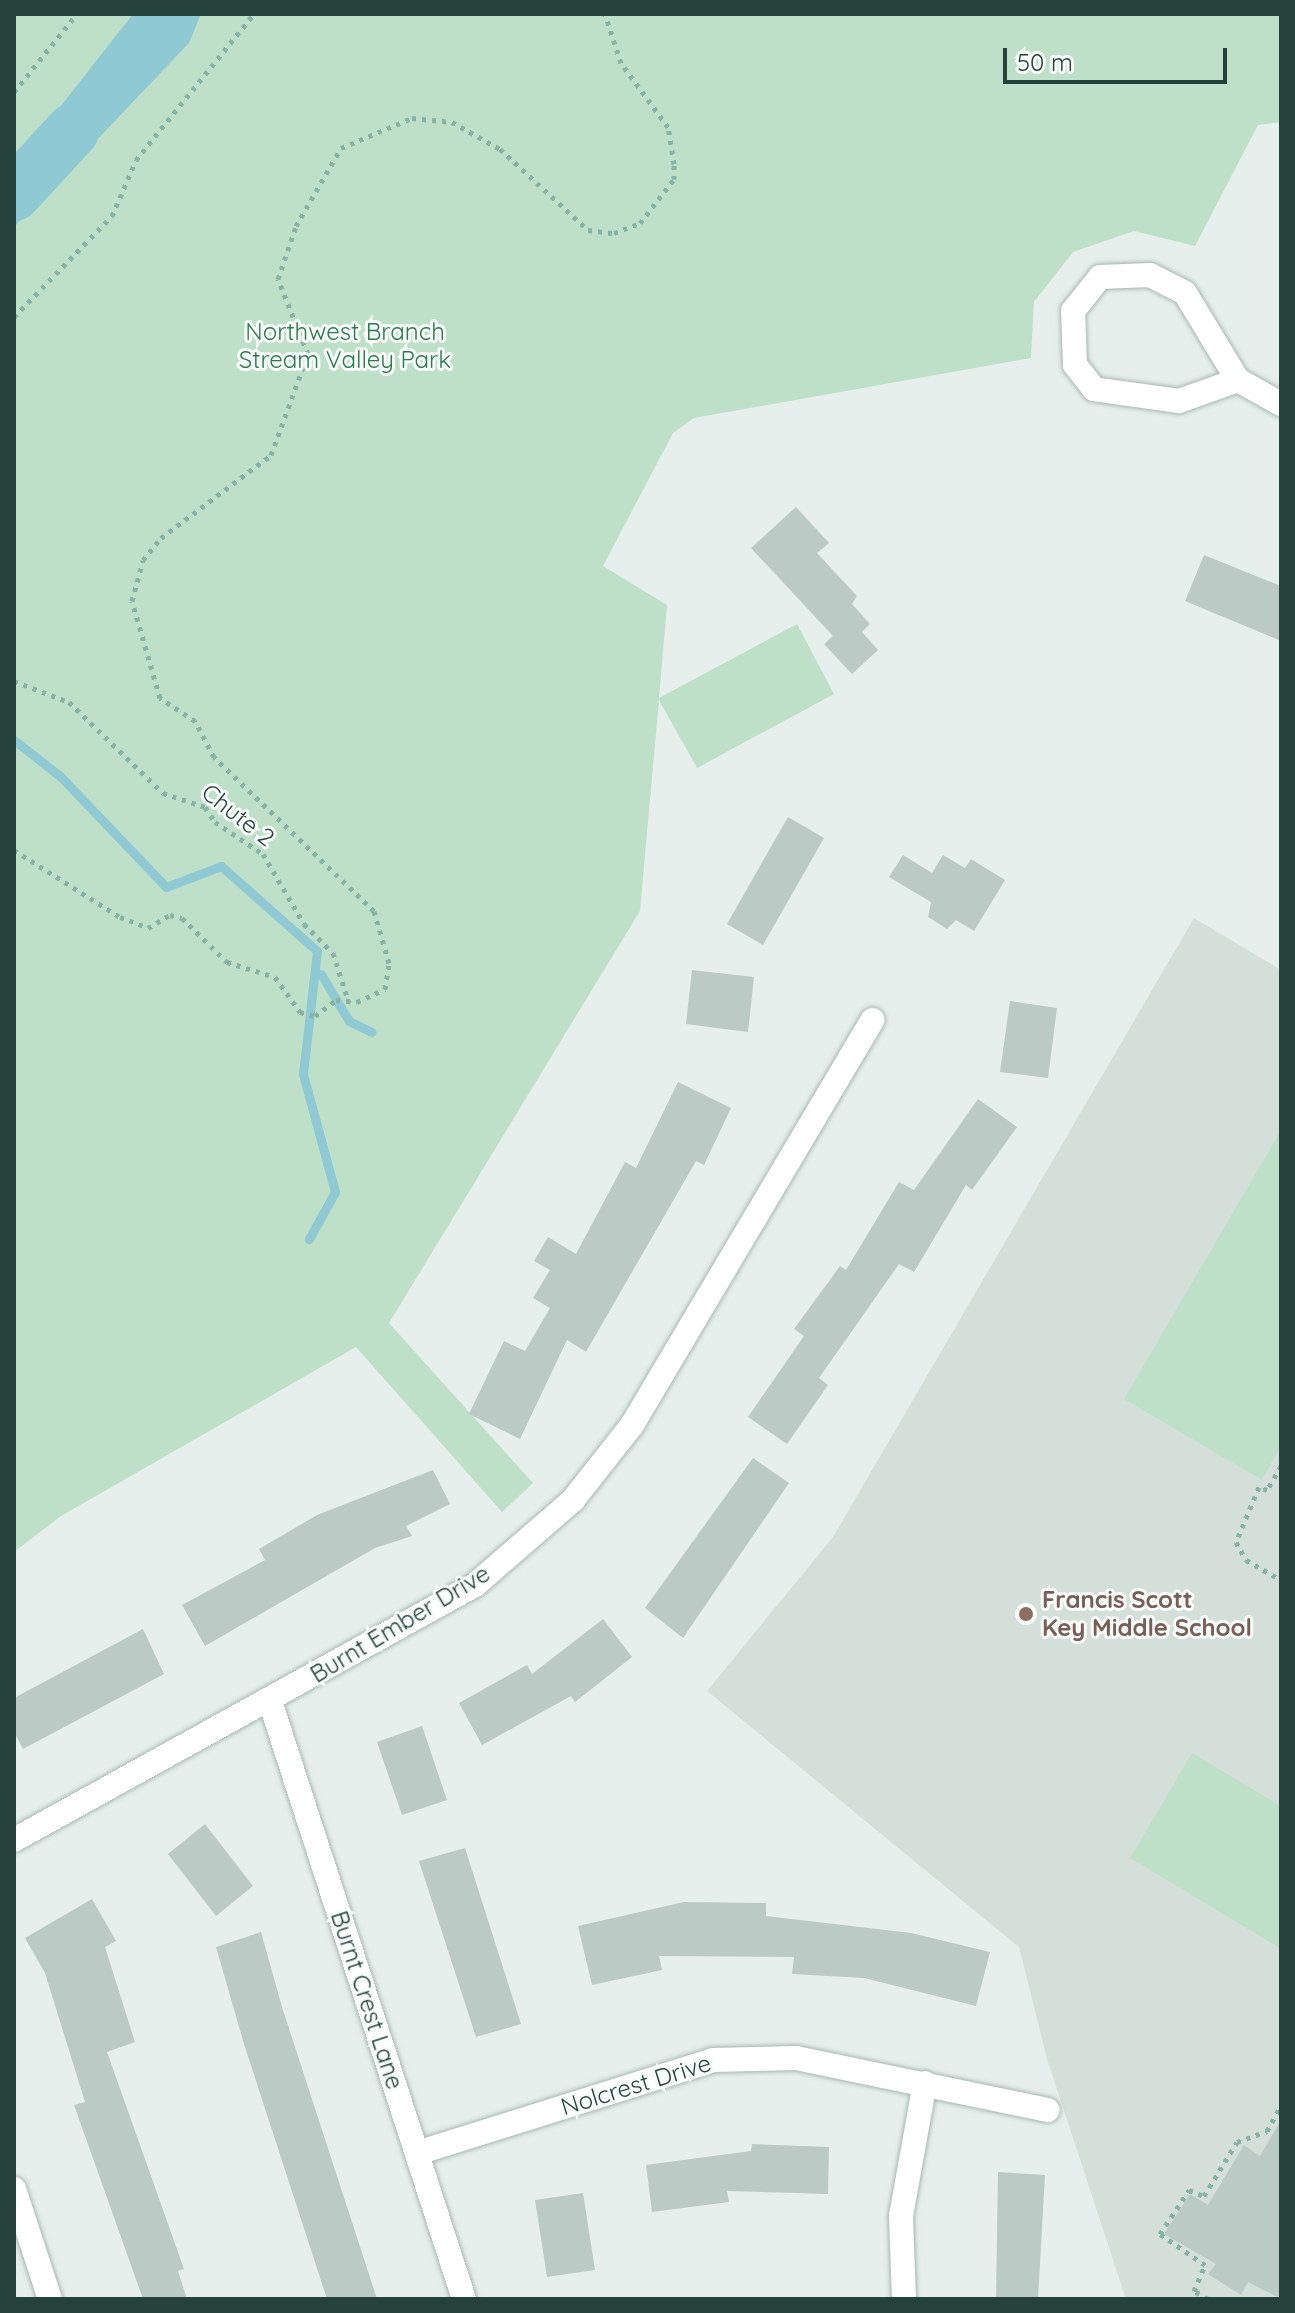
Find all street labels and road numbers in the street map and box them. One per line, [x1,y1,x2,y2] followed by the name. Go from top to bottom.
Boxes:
[196,778,280,852] street label: Chute 2
[305,1559,495,1689] street label: Burnt Ember Drive
[325,1907,409,2093] street label: Burnt Crest Lane
[557,2048,715,2122] street label: Nolcrest Drive

